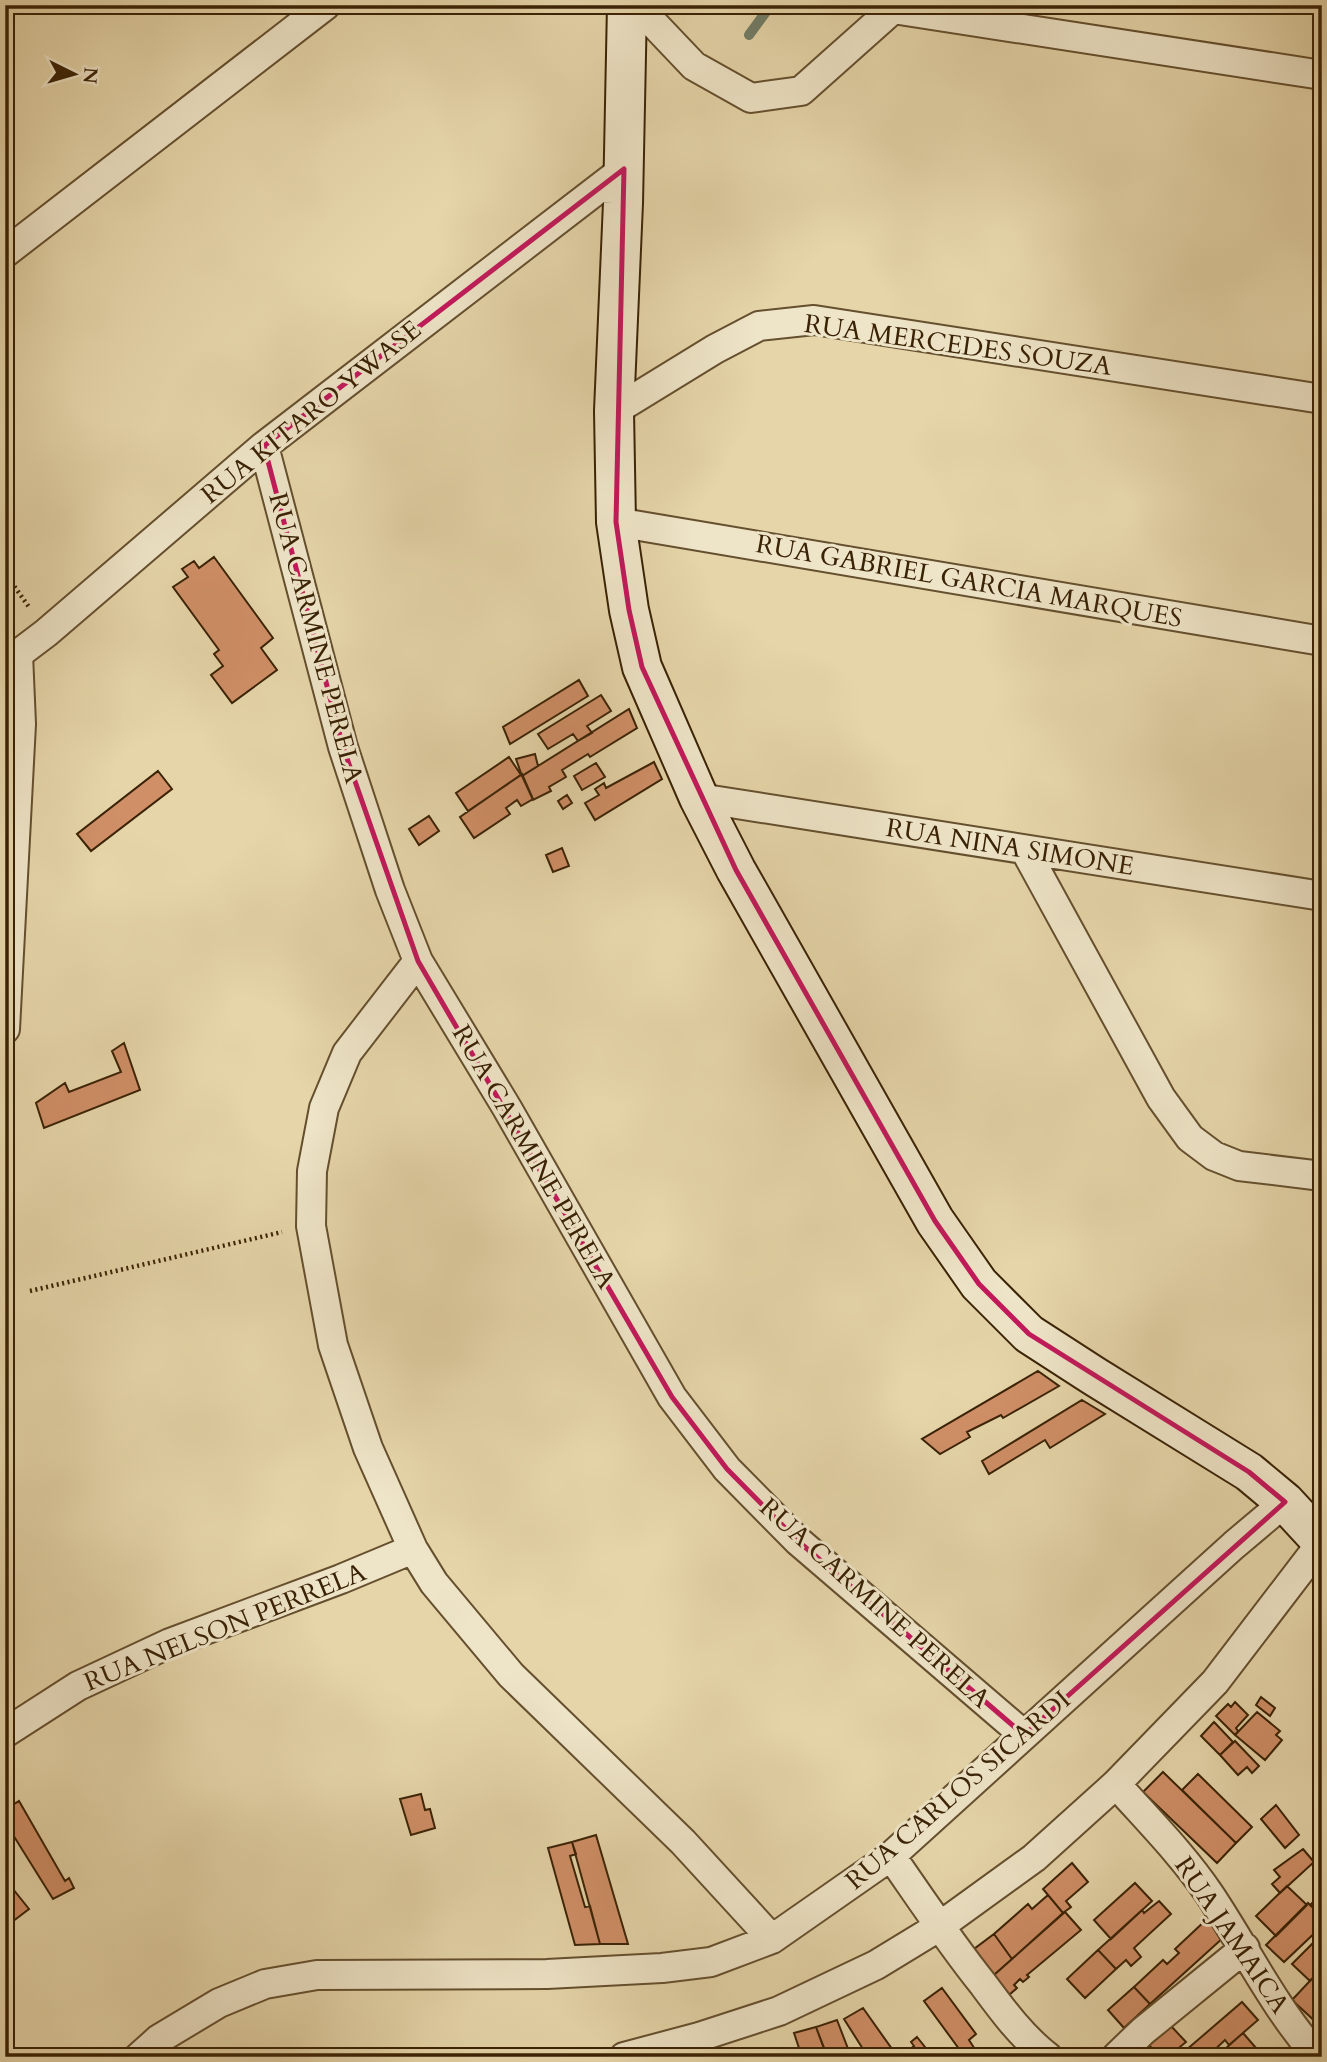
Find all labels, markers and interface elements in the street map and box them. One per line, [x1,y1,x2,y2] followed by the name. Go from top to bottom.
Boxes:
[38,38,108,108] north arrow
[76,66,104,85] text: N
[802,306,1114,384] street label: RUA MERCEDES SOUZA
[194,312,428,512] street label: RUA KITARO YWASE
[260,489,372,788] street label: RUA CARMINE PERELA
[753,526,1185,636] street label: RUA GABRIEL GARCIA MARQUES
[884,810,1136,884] street label: RUA NINA SIMONE
[444,1019,624,1296] street label: RUA CARMINE PERELA
[752,1490,998,1717] street label: RUA CARMINE PERELA
[79,1554,372,1700] street label: RUA NELSON PERRELA
[838,1682,1078,1898] street label: RUA CARLOS SICARDI
[1167,1850,1298,2021] street label: RUA JAMAICA

